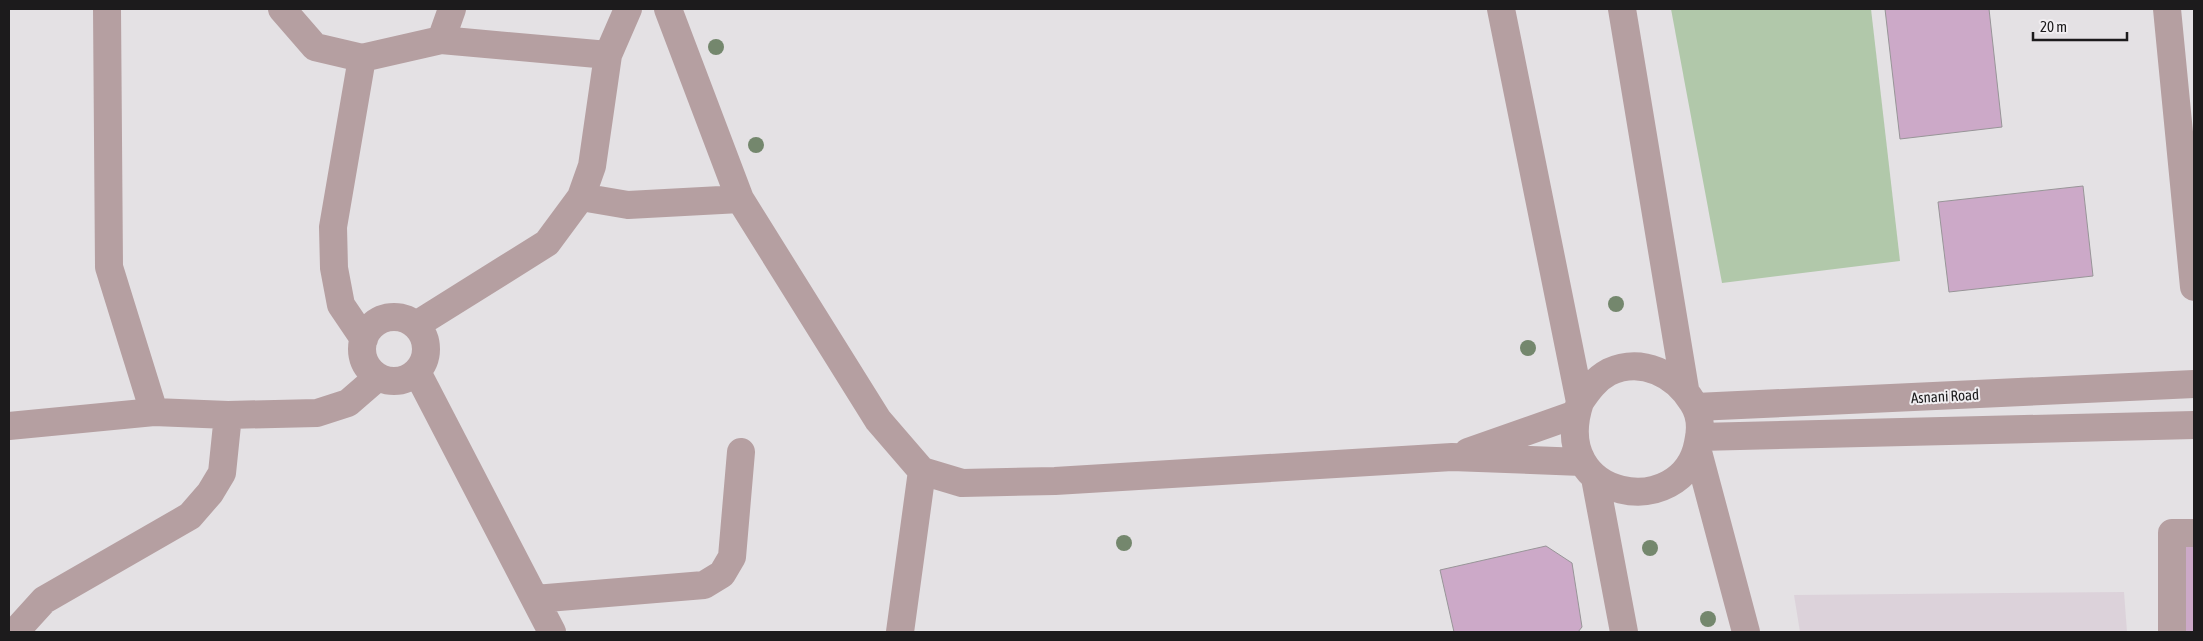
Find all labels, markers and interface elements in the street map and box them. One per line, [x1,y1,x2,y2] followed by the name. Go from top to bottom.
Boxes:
[2033,10,2127,42] scale bar
[2040,18,2067,35] text: 20 m
[1910,386,1980,406] street label: Asnani Road

